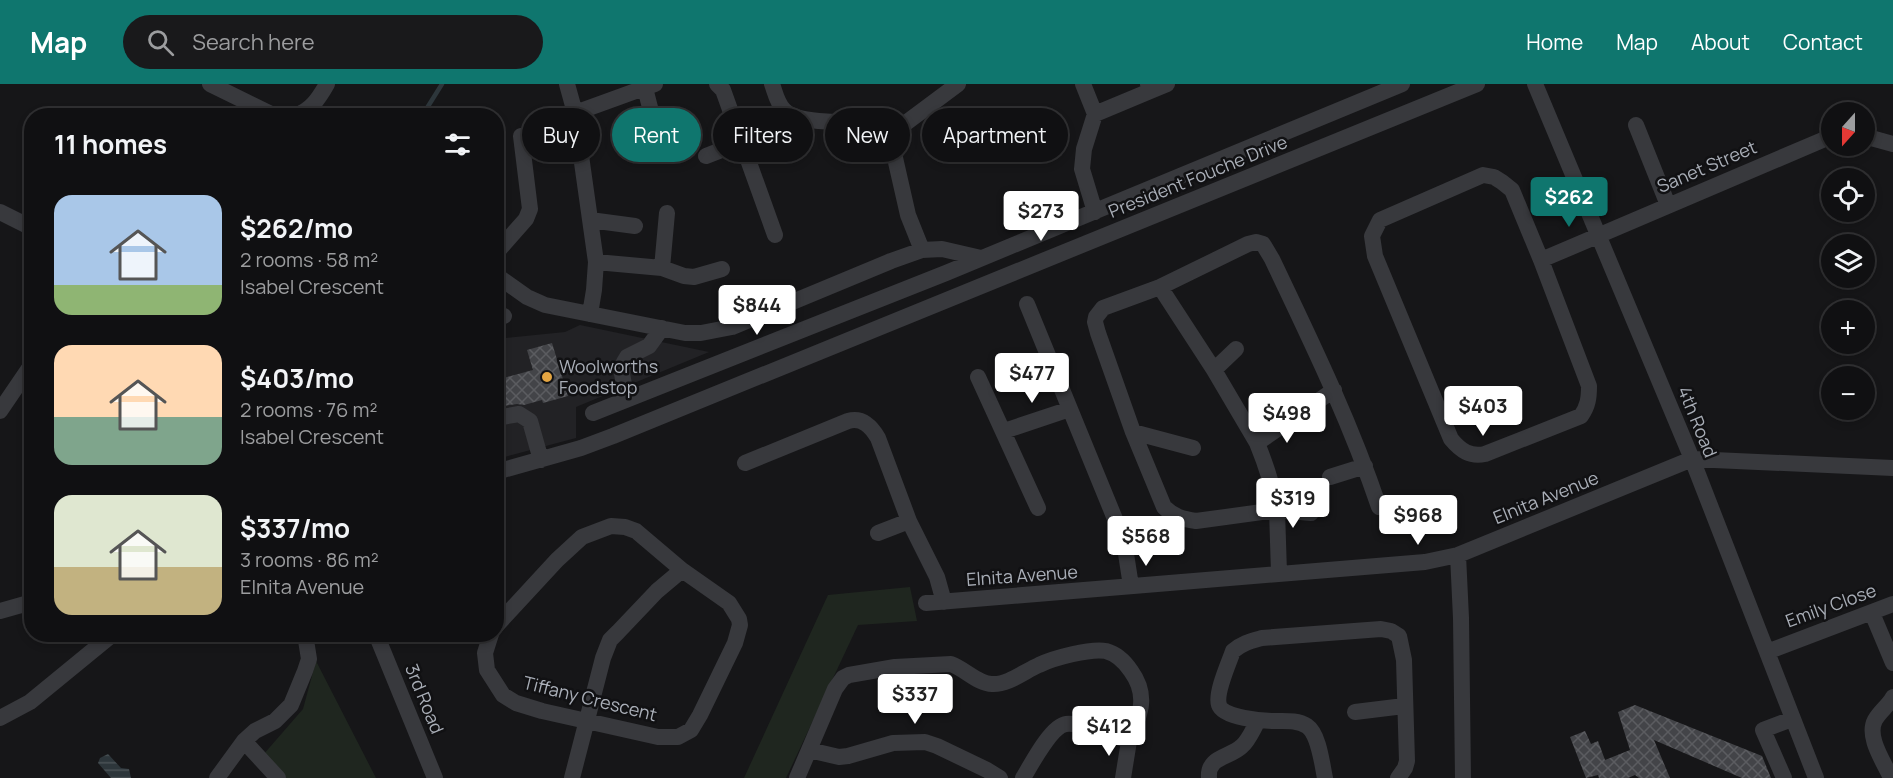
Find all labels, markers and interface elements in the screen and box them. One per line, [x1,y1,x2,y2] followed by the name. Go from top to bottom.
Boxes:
[123,15,543,69] search box
[30,23,87,61] text: Map
[144,26,177,59] icon: search
[192,27,315,57] text: Search here
[1526,28,1583,56] text: Home
[1616,28,1658,56] text: Map
[1691,28,1750,56] text: About
[1783,28,1863,56] text: Contact
[1821,102,1875,156] north arrow
[1821,102,1875,420] map controls
[522,108,600,162] chip: Buy
[612,108,701,162] chip: Rent
[713,108,813,162] chip: Filters
[825,108,910,162] chip: New
[922,108,1068,162] chip: Apartment
[54,126,167,162] text: 11 homes
[441,128,474,161] icon: filters
[1105,129,1291,223] street label: President Fouche Drive
[1653,134,1760,198] street label: Sanet Street
[1821,168,1875,222] button: locate
[1533,177,1605,228] pin: $262
[1545,183,1593,210] text: $262
[1005,191,1077,242] pin: $273
[1018,197,1064,224] text: $273
[240,210,353,246] text: $262/mo
[102,219,174,291] icon: home
[1821,234,1875,288] button: layers
[240,246,378,273] text: 2 rooms · 58 m²
[240,273,384,300] text: Isabel Crescent
[721,285,793,336] pin: $844
[733,291,781,318] text: $844
[1821,300,1875,354] button: +
[996,353,1068,404] pin: $477
[559,354,658,399] place label: Woolworths Foodstop
[1009,359,1055,386] text: $477
[240,360,354,396] text: $403/mo
[1821,366,1875,420] button: −
[102,369,174,441] icon: home
[540,370,554,384] marker: Woolworths Foodstop
[1673,382,1723,461] street label: 4th Road
[1447,386,1519,437] pin: $403
[1458,392,1508,419] text: $403
[1251,393,1323,444] pin: $498
[240,396,377,423] text: 2 rooms · 76 m²
[1263,399,1311,426] text: $498
[240,423,384,450] text: Isabel Crescent
[1489,465,1602,529] street label: Elnita Avenue
[1257,478,1329,529] pin: $319
[1270,484,1316,511] text: $319
[1382,495,1454,546] pin: $968
[1393,501,1443,528] text: $968
[240,510,350,546] text: $337/mo
[1110,516,1182,567] pin: $568
[102,519,174,591] icon: home
[1122,522,1170,549] text: $568
[240,546,379,573] text: 3 rooms · 86 m²
[965,559,1079,591] street label: Elnita Avenue
[240,573,364,600] text: Elnita Avenue
[1782,578,1879,633] street label: Emily Close
[400,660,450,737] street label: 3rd Road
[521,670,660,726] street label: Tiffany Crescent
[879,674,951,725] pin: $337
[892,680,938,707] text: $337
[1073,706,1145,757] pin: $412
[1086,712,1132,739] text: $412

